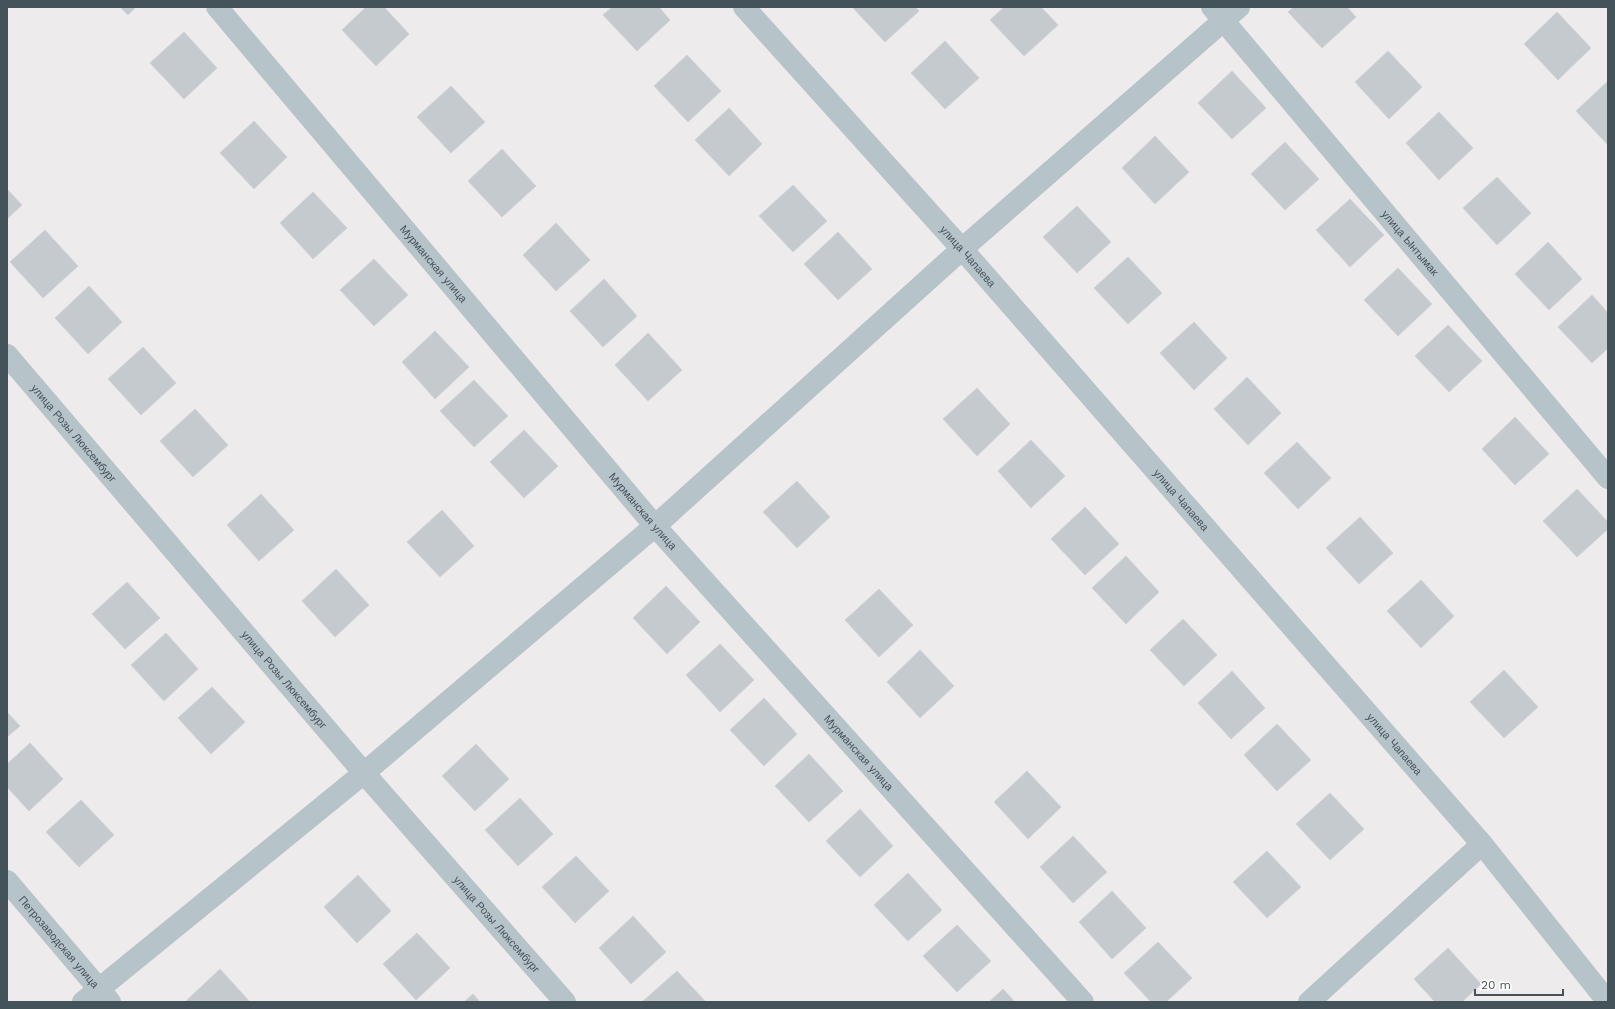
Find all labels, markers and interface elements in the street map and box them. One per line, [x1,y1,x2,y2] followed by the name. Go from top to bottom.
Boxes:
[1379,208,1441,279] street label: улица Ынтымак
[397,223,470,306] street label: Мурманская улица
[937,223,999,290] street label: улица Чапаева
[28,382,119,485] street label: улица Розы Люксембург
[1151,467,1212,534] street label: улица Чапаева
[606,470,680,553] street label: Мурманская улица
[238,628,329,732] street label: улица Розы Люксембург
[1364,711,1425,778] street label: улица Чапаева
[821,713,896,794] street label: Мурманская улица
[450,873,542,976] street label: улица Розы Люксембург
[16,894,102,992] street label: Петрозаводская улица
[1475,971,1563,997] scale bar
[1481,978,1511,992] text: 20 m

